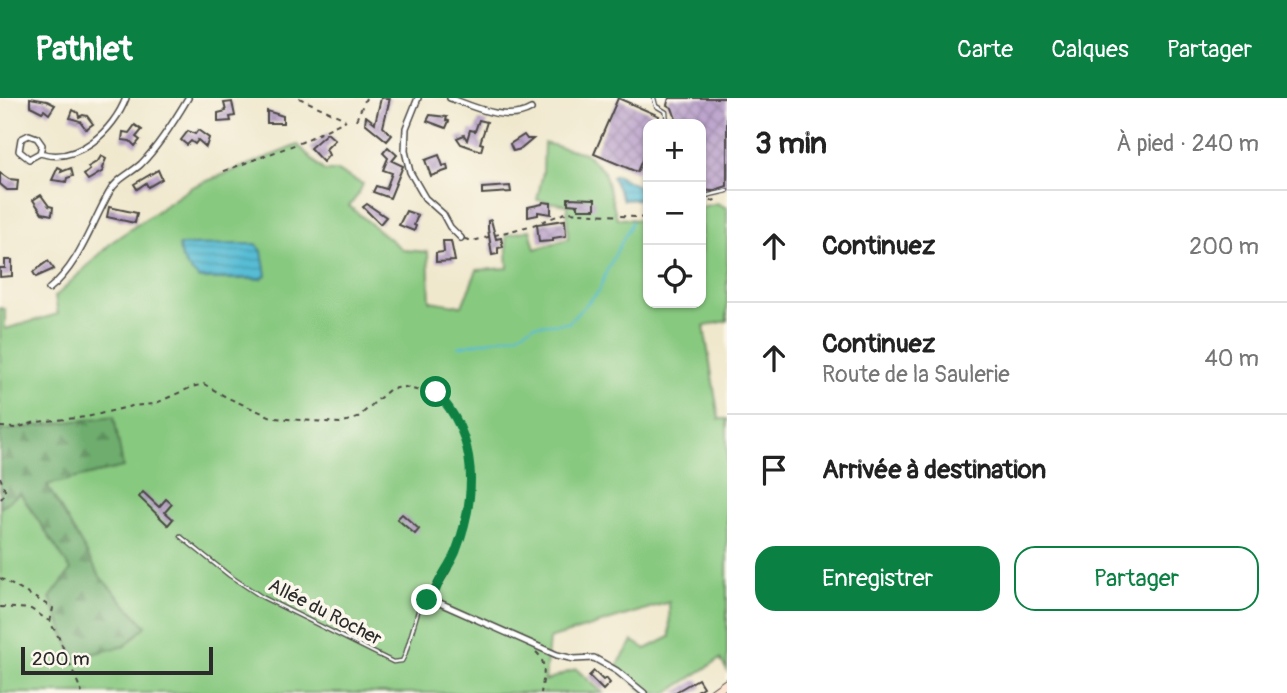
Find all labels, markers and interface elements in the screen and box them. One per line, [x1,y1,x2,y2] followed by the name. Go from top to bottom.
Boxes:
[35,29,132,70] text: Pathlet
[957,35,1013,64] text: Carte
[1051,35,1129,64] text: Calques
[1167,35,1252,64] text: Partager
[643,119,706,308] map controls
[643,119,706,182] button: +
[755,125,827,162] text: 3 min
[1116,129,1259,158] text: À pied · 240 m
[643,182,706,245] button: −
[755,227,793,265] icon: ahead
[822,230,935,262] text: Continuez
[1189,232,1259,261] text: 200 m
[643,245,706,308] button: locate
[822,328,935,360] text: Continuez
[755,339,793,377] icon: ahead
[1205,344,1259,373] text: 40 m
[822,360,1010,389] text: Route de la Saulerie
[420,376,451,407] route start
[755,451,793,489] icon: arrive
[822,454,1046,486] text: Arrivée à destination
[755,546,1000,611] button: Enregistrer
[1014,546,1259,611] button: Partager
[264,573,386,651] street label: Allée du Rocher
[411,584,442,615] route end
[21,644,214,676] scale bar
[32,647,90,671] text: 200 m

